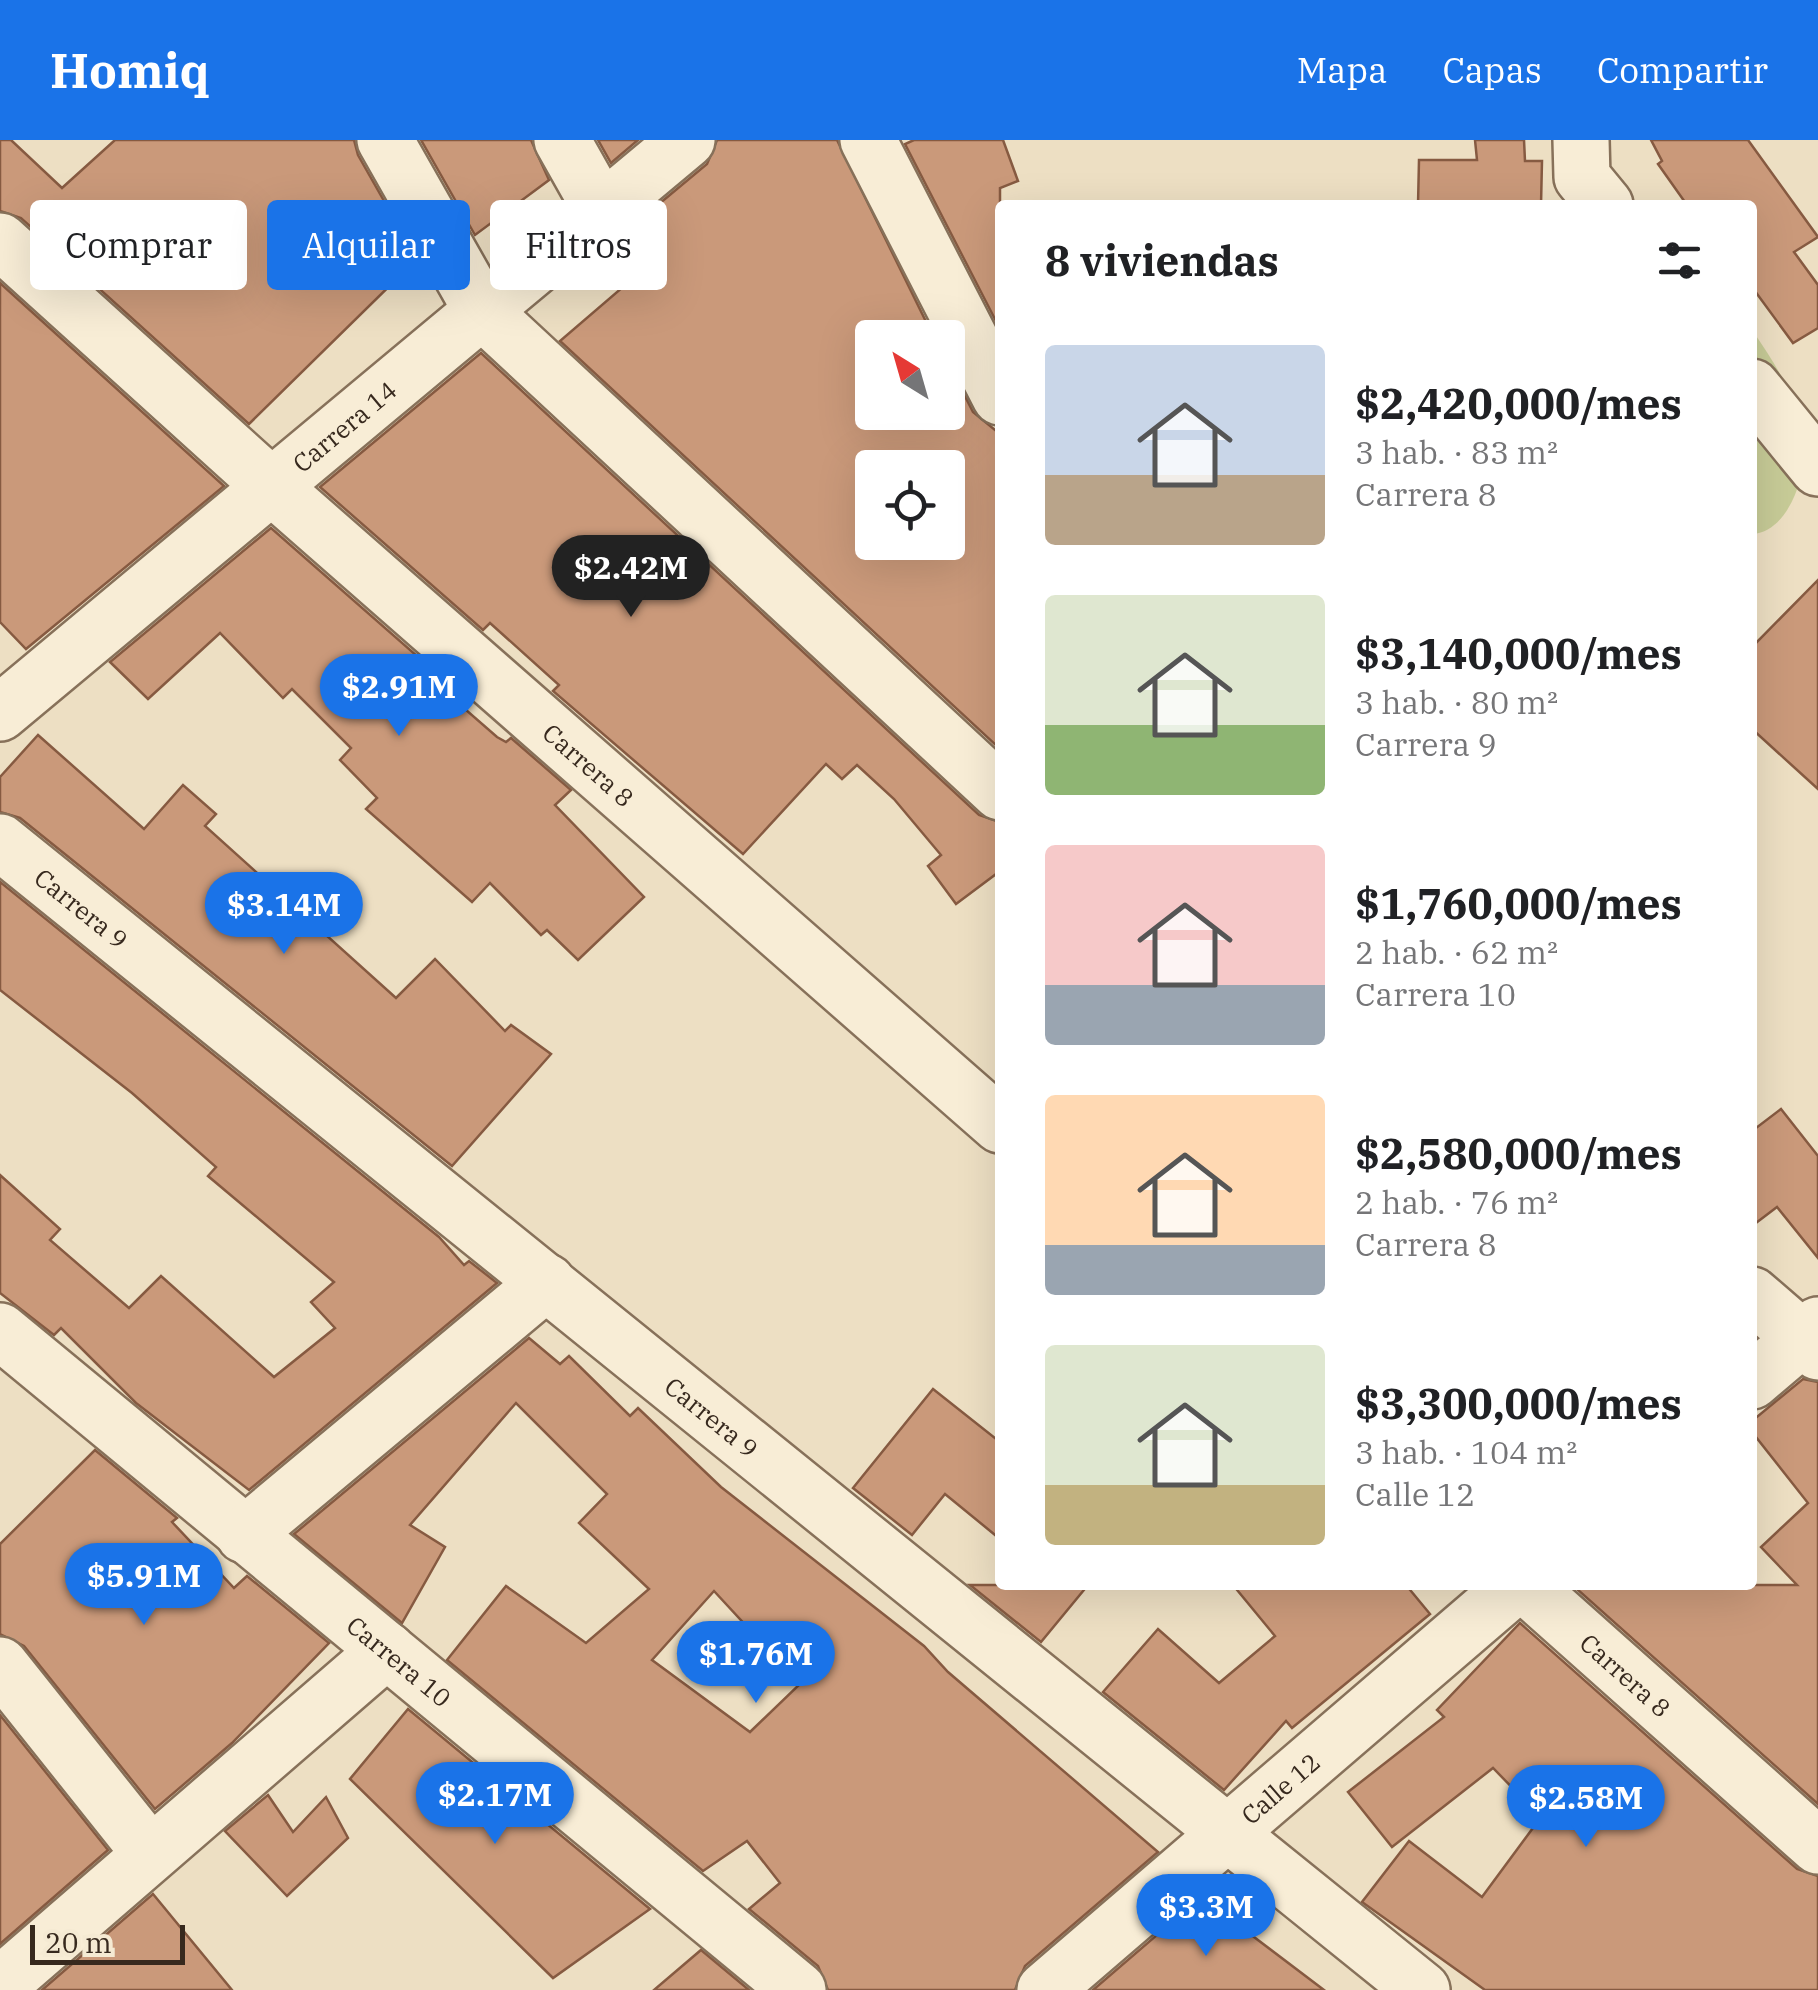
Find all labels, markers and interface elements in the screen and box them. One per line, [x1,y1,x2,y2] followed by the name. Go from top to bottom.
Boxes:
[50,39,210,101] text: Homiq
[1297,47,1387,93] text: Mapa
[1442,47,1542,93] text: Capas
[1597,47,1768,93] text: Compartir
[30,200,247,290] chip: Comprar
[267,200,470,290] chip: Alquilar
[490,200,667,290] chip: Filtros
[1045,233,1279,288] text: 8 viviendas
[1652,233,1707,288] icon: filters
[855,320,965,430] north arrow
[855,320,965,560] map controls
[285,373,403,479] street label: Carrera 14
[1355,376,1682,431] text: $2,420,000/mes
[1125,385,1245,505] icon: home
[1355,431,1558,473] text: 3 hab. · 83 m²
[855,450,965,560] button: locate
[1355,473,1497,515] text: Carrera 8
[550,535,712,620] pin: $2.42M
[574,546,688,588] text: $2.42M
[1355,626,1682,681] text: $3,140,000/mes
[1125,635,1245,755] icon: home
[318,654,480,739] pin: $2.91M
[342,665,456,707] text: $2.91M
[1355,681,1558,723] text: 3 hab. · 80 m²
[536,716,641,814] street label: Carrera 8
[1355,723,1497,765] text: Carrera 9
[28,860,135,956] street label: Carrera 9
[203,872,365,957] pin: $3.14M
[1355,876,1682,931] text: $1,760,000/mes
[227,883,341,925] text: $3.14M
[1125,885,1245,1005] icon: home
[1355,931,1558,973] text: 2 hab. · 62 m²
[1355,973,1516,1015] text: Carrera 10
[1355,1126,1682,1181] text: $2,580,000/mes
[1125,1135,1245,1255] icon: home
[1355,1181,1558,1223] text: 2 hab. · 76 m²
[1355,1223,1497,1265] text: Carrera 8
[658,1369,765,1464] street label: Carrera 9
[1355,1376,1682,1431] text: $3,300,000/mes
[1125,1385,1245,1505] icon: home
[1355,1431,1577,1473] text: 3 hab. · 104 m²
[1355,1473,1475,1515] text: Calle 12
[63,1543,225,1628] pin: $5.91M
[87,1554,201,1596] text: $5.91M
[340,1608,458,1714] street label: Carrera 10
[675,1621,837,1706] pin: $1.76M
[1573,1626,1678,1724] street label: Carrera 8
[699,1632,813,1674] text: $1.76M
[1234,1745,1326,1831] street label: Calle 12
[414,1762,576,1847] pin: $2.17M
[1505,1765,1667,1850] pin: $2.58M
[438,1773,552,1815] text: $2.17M
[1529,1776,1643,1818] text: $2.58M
[1136,1874,1276,1959] pin: $3.3M
[1158,1885,1254,1927] text: $3.3M
[30,1920,185,1964] scale bar
[45,1924,112,1961] text: 20 m

